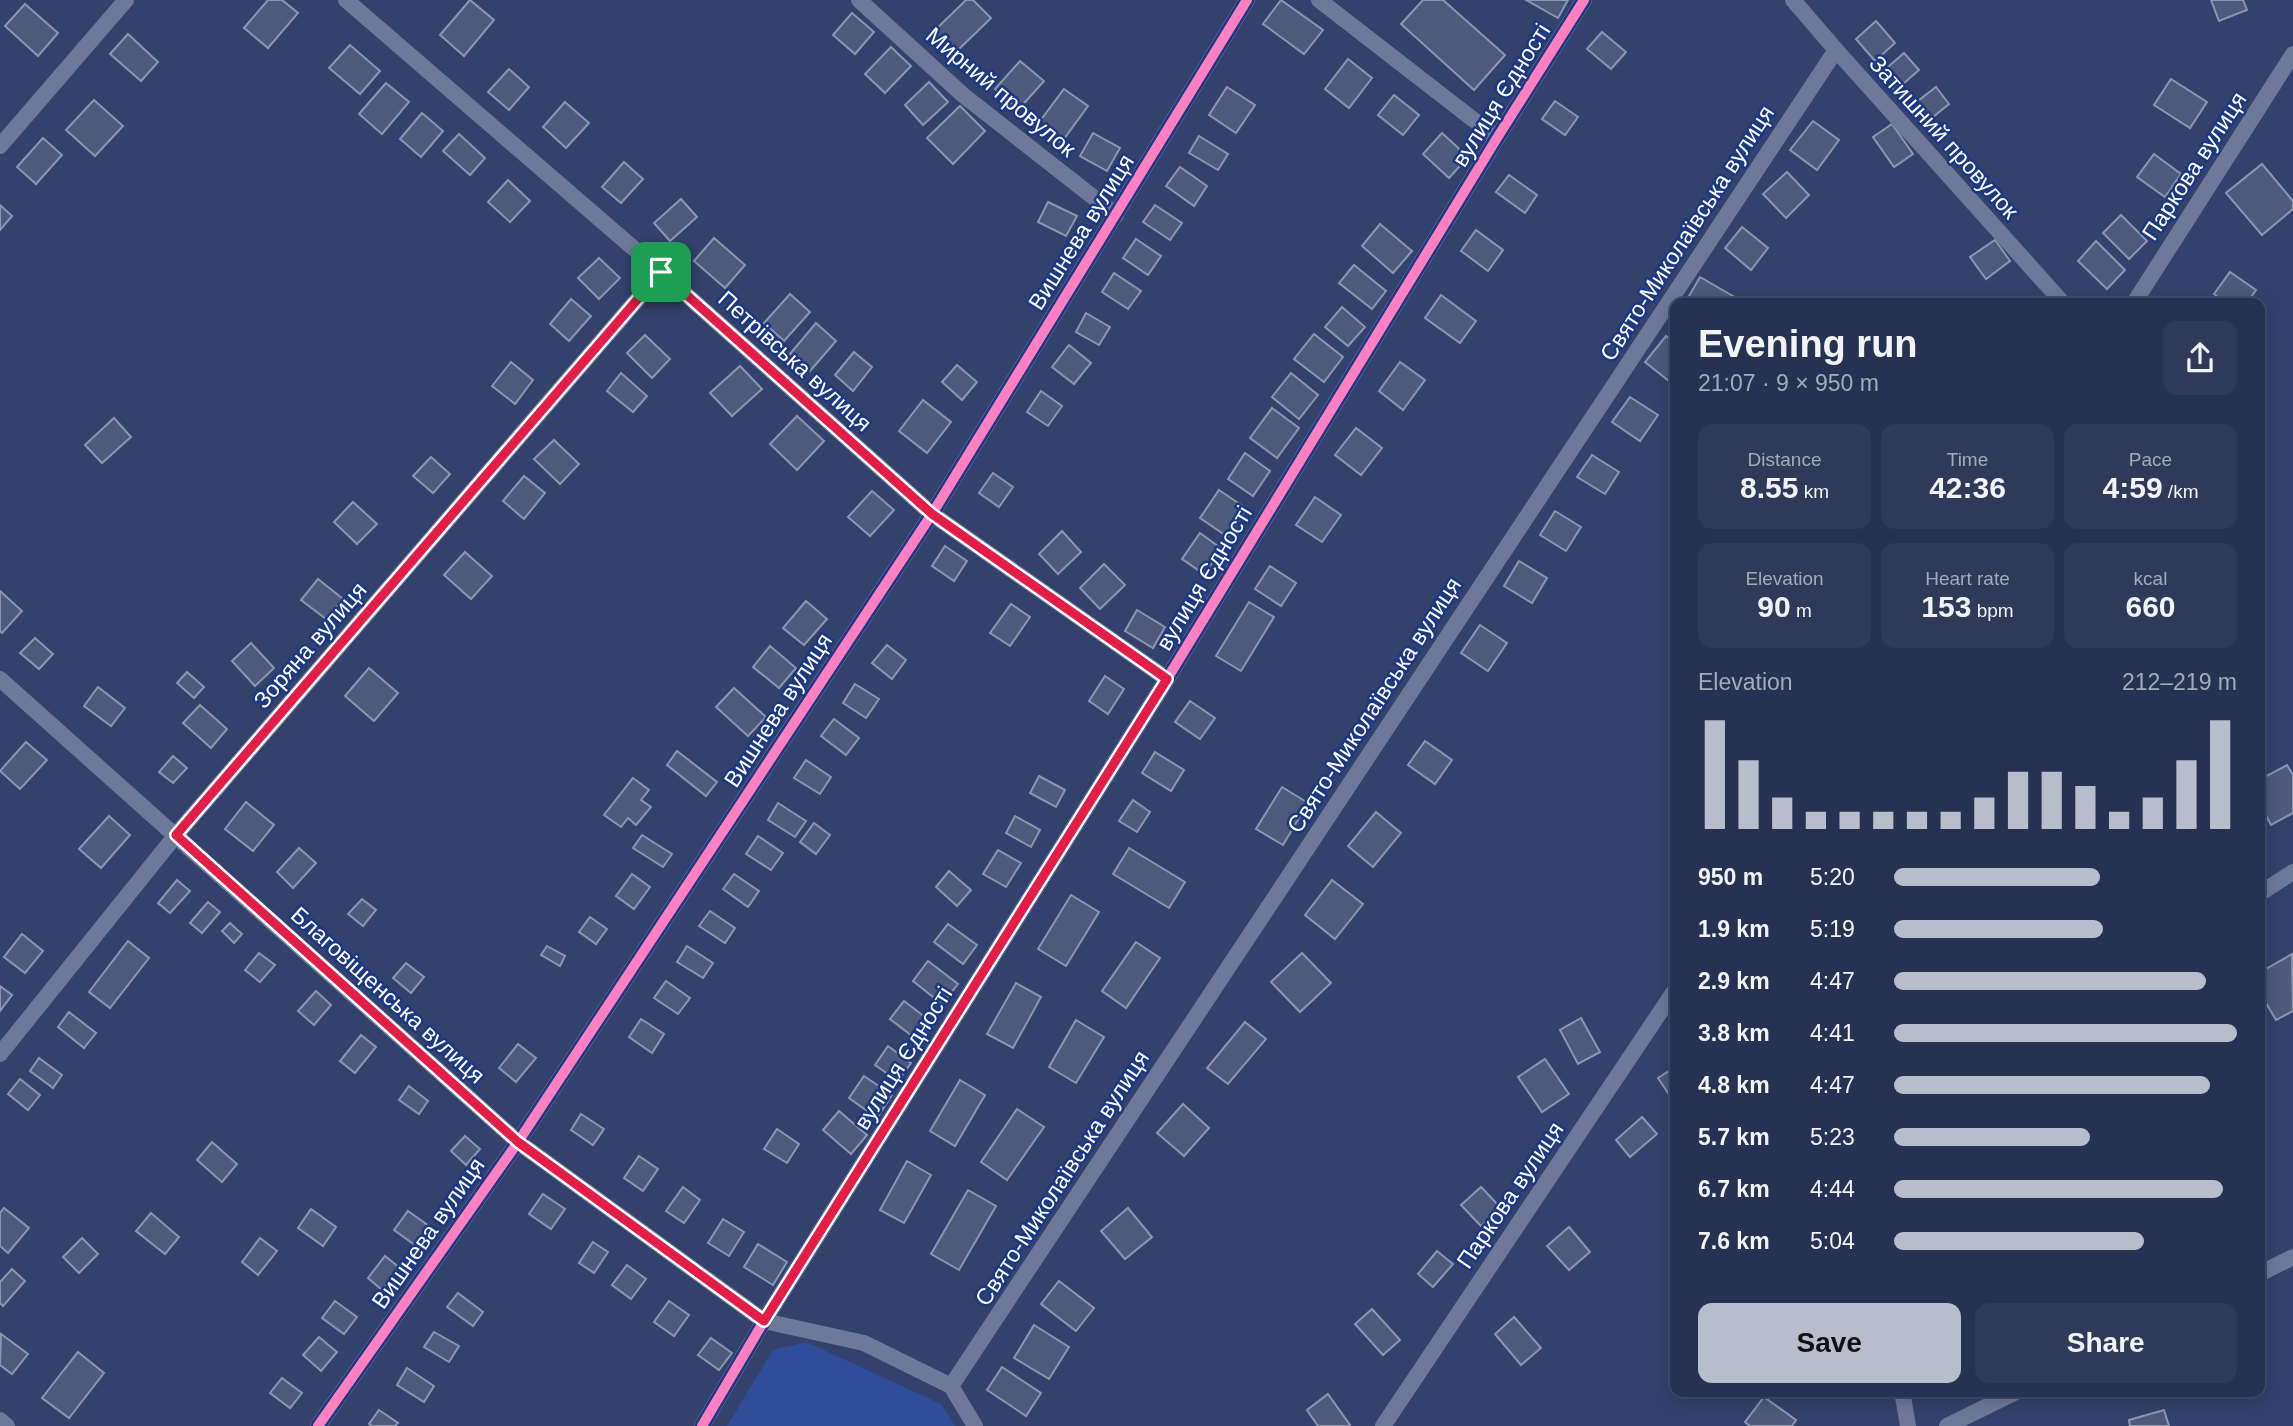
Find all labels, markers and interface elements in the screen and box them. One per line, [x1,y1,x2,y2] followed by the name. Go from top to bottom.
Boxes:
[1447,19,1555,171] street label: вулиця Єдності
[921,22,1082,163] street label: Мирний провулок
[1864,50,2025,224] street label: Затишний провулок
[2137,87,2251,245] street label: Паркова вулиця
[1595,101,1779,365] street label: Свято-Миколаївська вулиця
[1023,150,1139,314] street label: Вишнева вулиця
[631,242,691,302] pin
[642,253,680,291] icon: arrive
[713,285,877,437] street label: Петрівська вулиця
[2163,321,2237,395] button: share
[1698,323,1918,365] text: Evening run
[1698,370,1879,396] text: 21:07 · 9 × 950 m
[1748,449,1821,470] text: Distance
[1947,449,1988,470] text: Time
[2129,449,2172,470] text: Pace
[1740,471,1798,504] text: 8.55
[1929,471,2006,504] text: 42:36
[2103,471,2163,504] text: 4:59
[1798,481,1829,502] text: km
[2163,481,2198,502] text: /km
[1151,501,1257,655] street label: вулиця Єдності
[1745,568,1824,589] text: Elevation
[1925,568,2010,589] text: Heart rate
[2134,568,2167,589] text: kcal
[1282,573,1466,837] street label: Свято-Миколаївська вулиця
[248,577,372,713] street label: Зоряна вулиця
[1757,590,1791,623] text: 90
[1921,590,1971,623] text: 153
[2125,590,2176,623] text: 660
[1791,600,1812,621] text: m
[1971,600,2014,621] text: bpm
[719,628,837,792] street label: Вишнева вулиця
[1698,669,1793,695] text: Elevation
[2122,669,2237,695] text: 212–219 m
[1698,864,1763,890] text: 950 m
[1810,864,1855,890] text: 5:20
[286,901,490,1089] street label: Благовіщенська вулиця
[1698,916,1770,942] text: 1.9 km
[1810,916,1855,942] text: 5:19
[1698,968,1770,994] text: 2.9 km
[1810,968,1855,994] text: 4:47
[849,982,957,1134] street label: вулиця Єдності
[1698,1020,1770,1046] text: 3.8 km
[1810,1020,1855,1046] text: 4:41
[970,1046,1154,1310] street label: Свято-Миколаївська вулиця
[1698,1072,1770,1098] text: 4.8 km
[1810,1072,1855,1098] text: 4:47
[1451,1117,1569,1273] street label: Паркова вулиця
[1698,1124,1770,1150] text: 5.7 km
[1810,1124,1855,1150] text: 5:23
[366,1153,490,1313] street label: Вишнева вулиця
[1698,1176,1770,1202] text: 6.7 km
[1810,1176,1855,1202] text: 4:44
[1698,1228,1770,1254] text: 7.6 km
[1810,1228,1855,1254] text: 5:04
[1698,1303,1961,1383] button: Save
[1975,1303,2237,1383] button: Share

